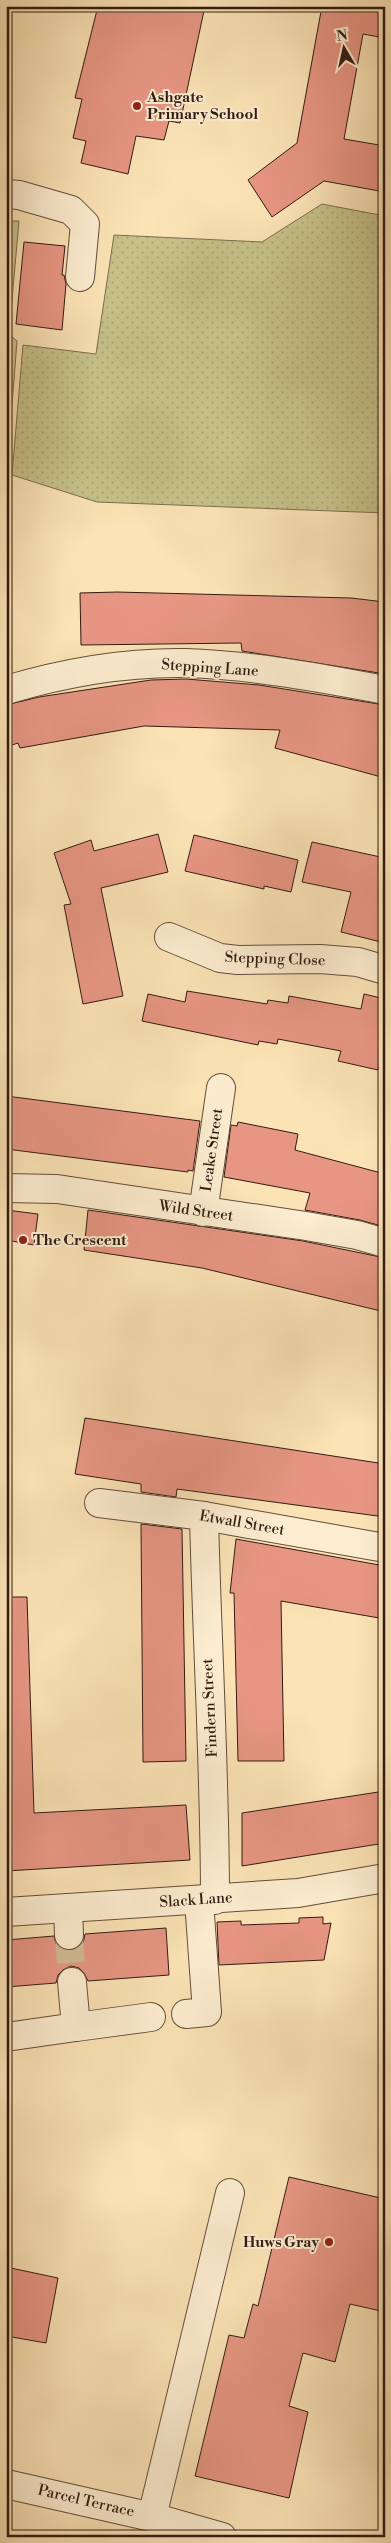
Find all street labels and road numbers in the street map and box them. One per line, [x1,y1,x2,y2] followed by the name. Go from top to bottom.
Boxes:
[161,655,259,681] street label: Stepping Lane
[224,948,326,970] street label: Stepping Close
[197,1106,227,1193] street label: Leake Street
[157,1196,235,1226] street label: Wild Street
[198,1506,287,1540] street label: Etwall Street
[198,1657,222,1758] street label: Findern Street
[159,1888,233,1912] street label: Slack Lane
[36,2481,136,2521] street label: Parcel Terrace

